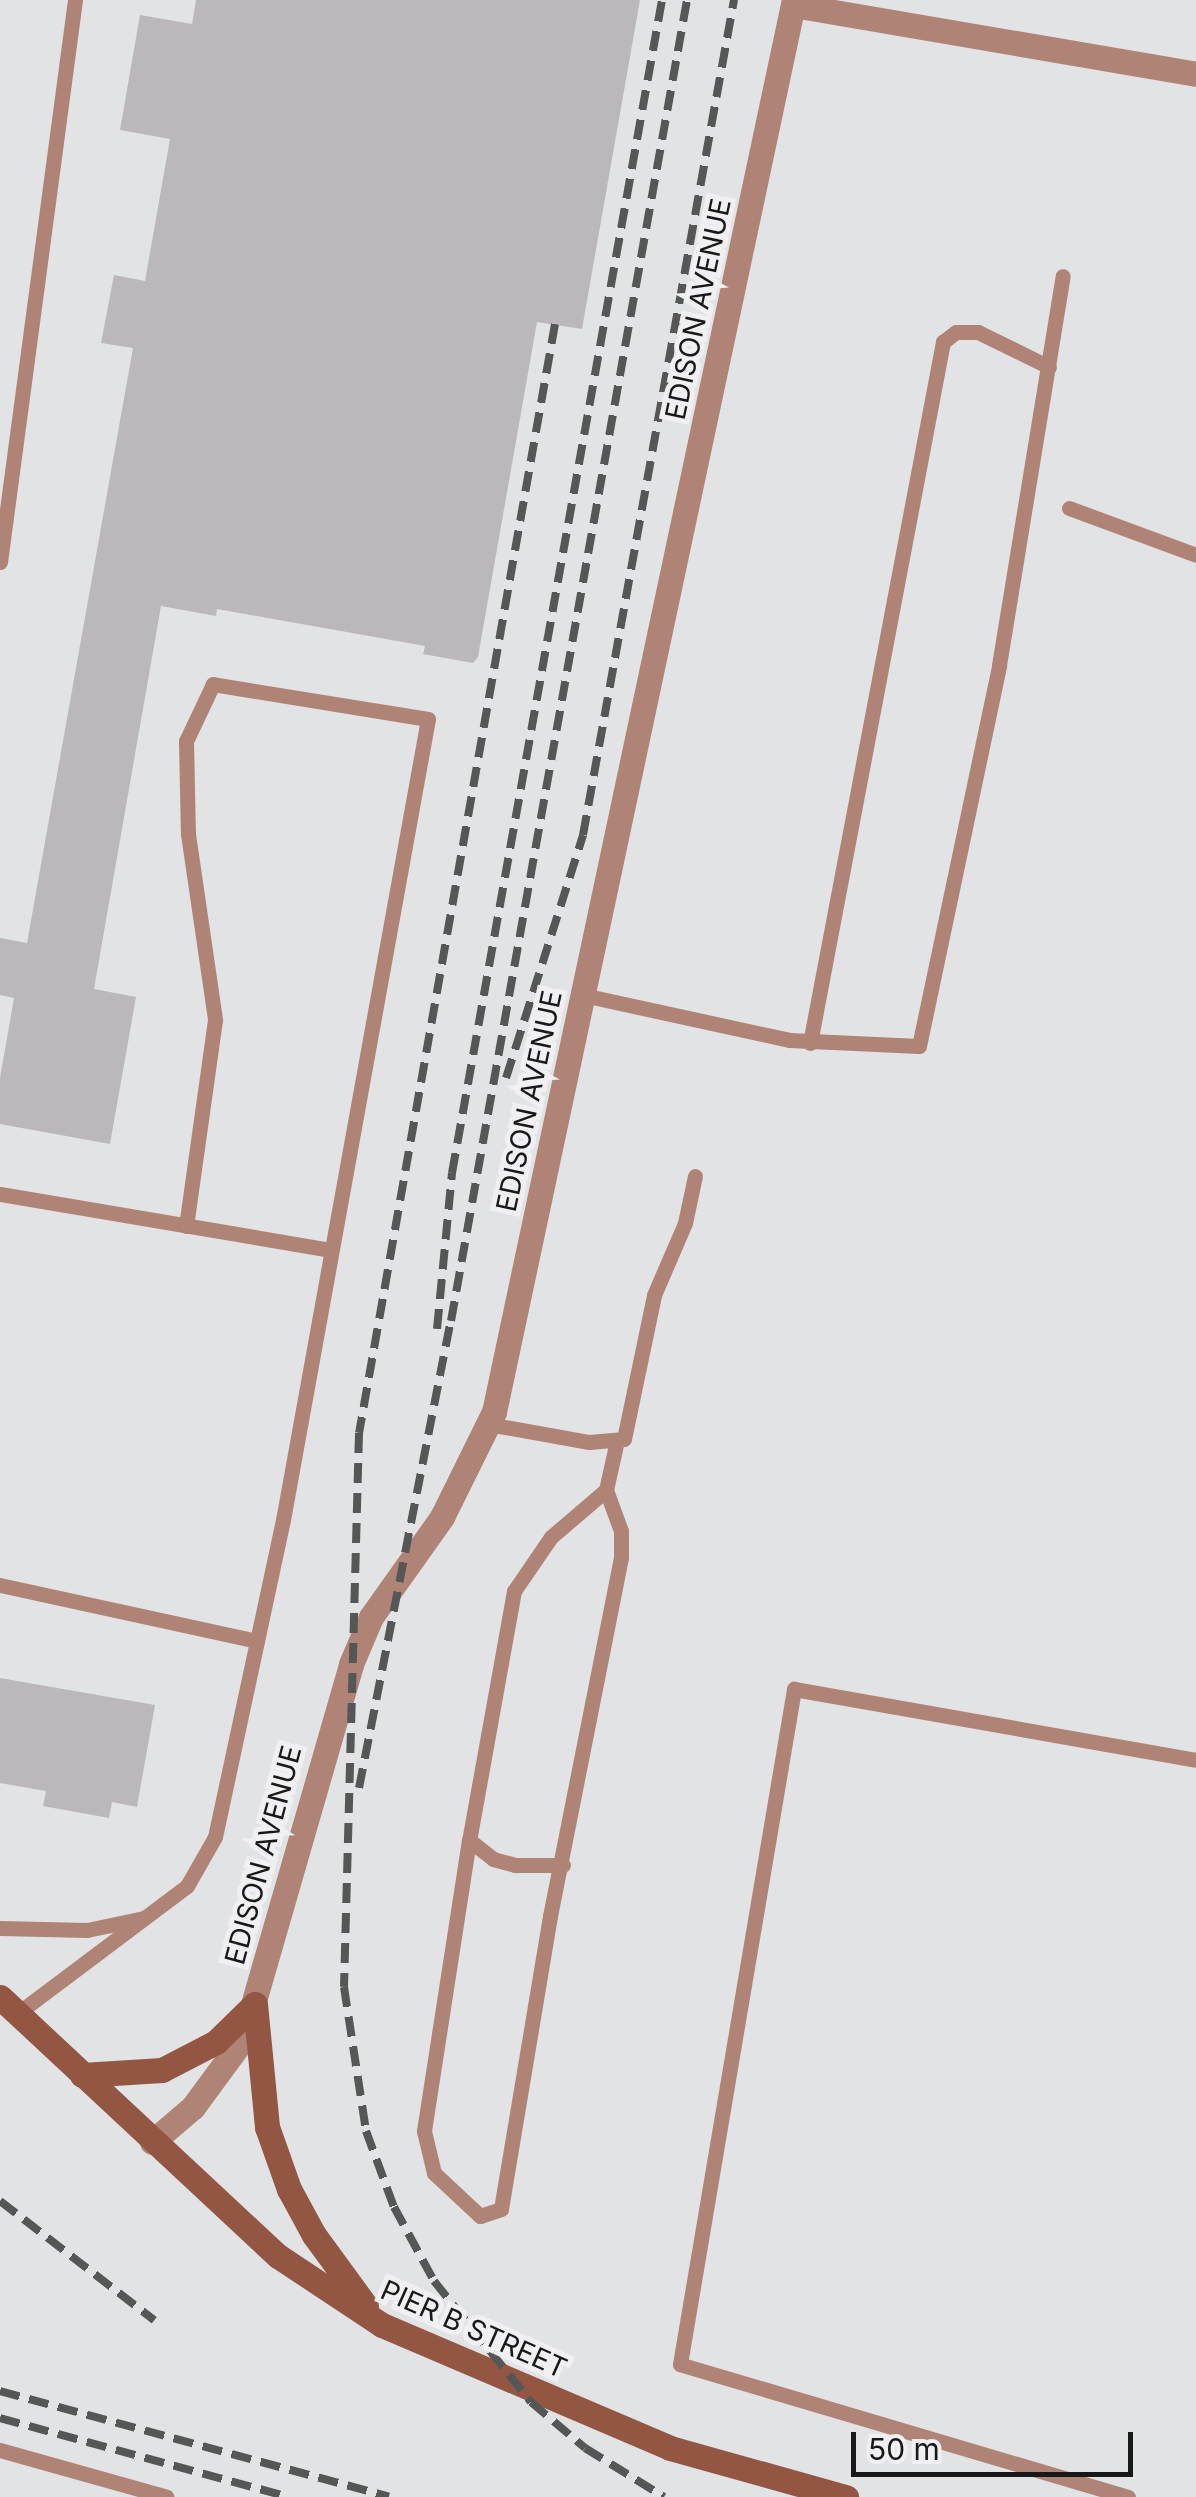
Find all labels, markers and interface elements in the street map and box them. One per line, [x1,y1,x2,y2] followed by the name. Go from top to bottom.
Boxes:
[658,195,738,423] street label: EDISON AVENUE
[489,987,569,1215] street label: EDISON AVENUE
[218,1742,308,1968] street label: EDISON AVENUE
[376,2273,572,2385] street label: PIER B STREET
[856,2412,1138,2474] scale bar
[868,2431,940,2467] text: 50 m

